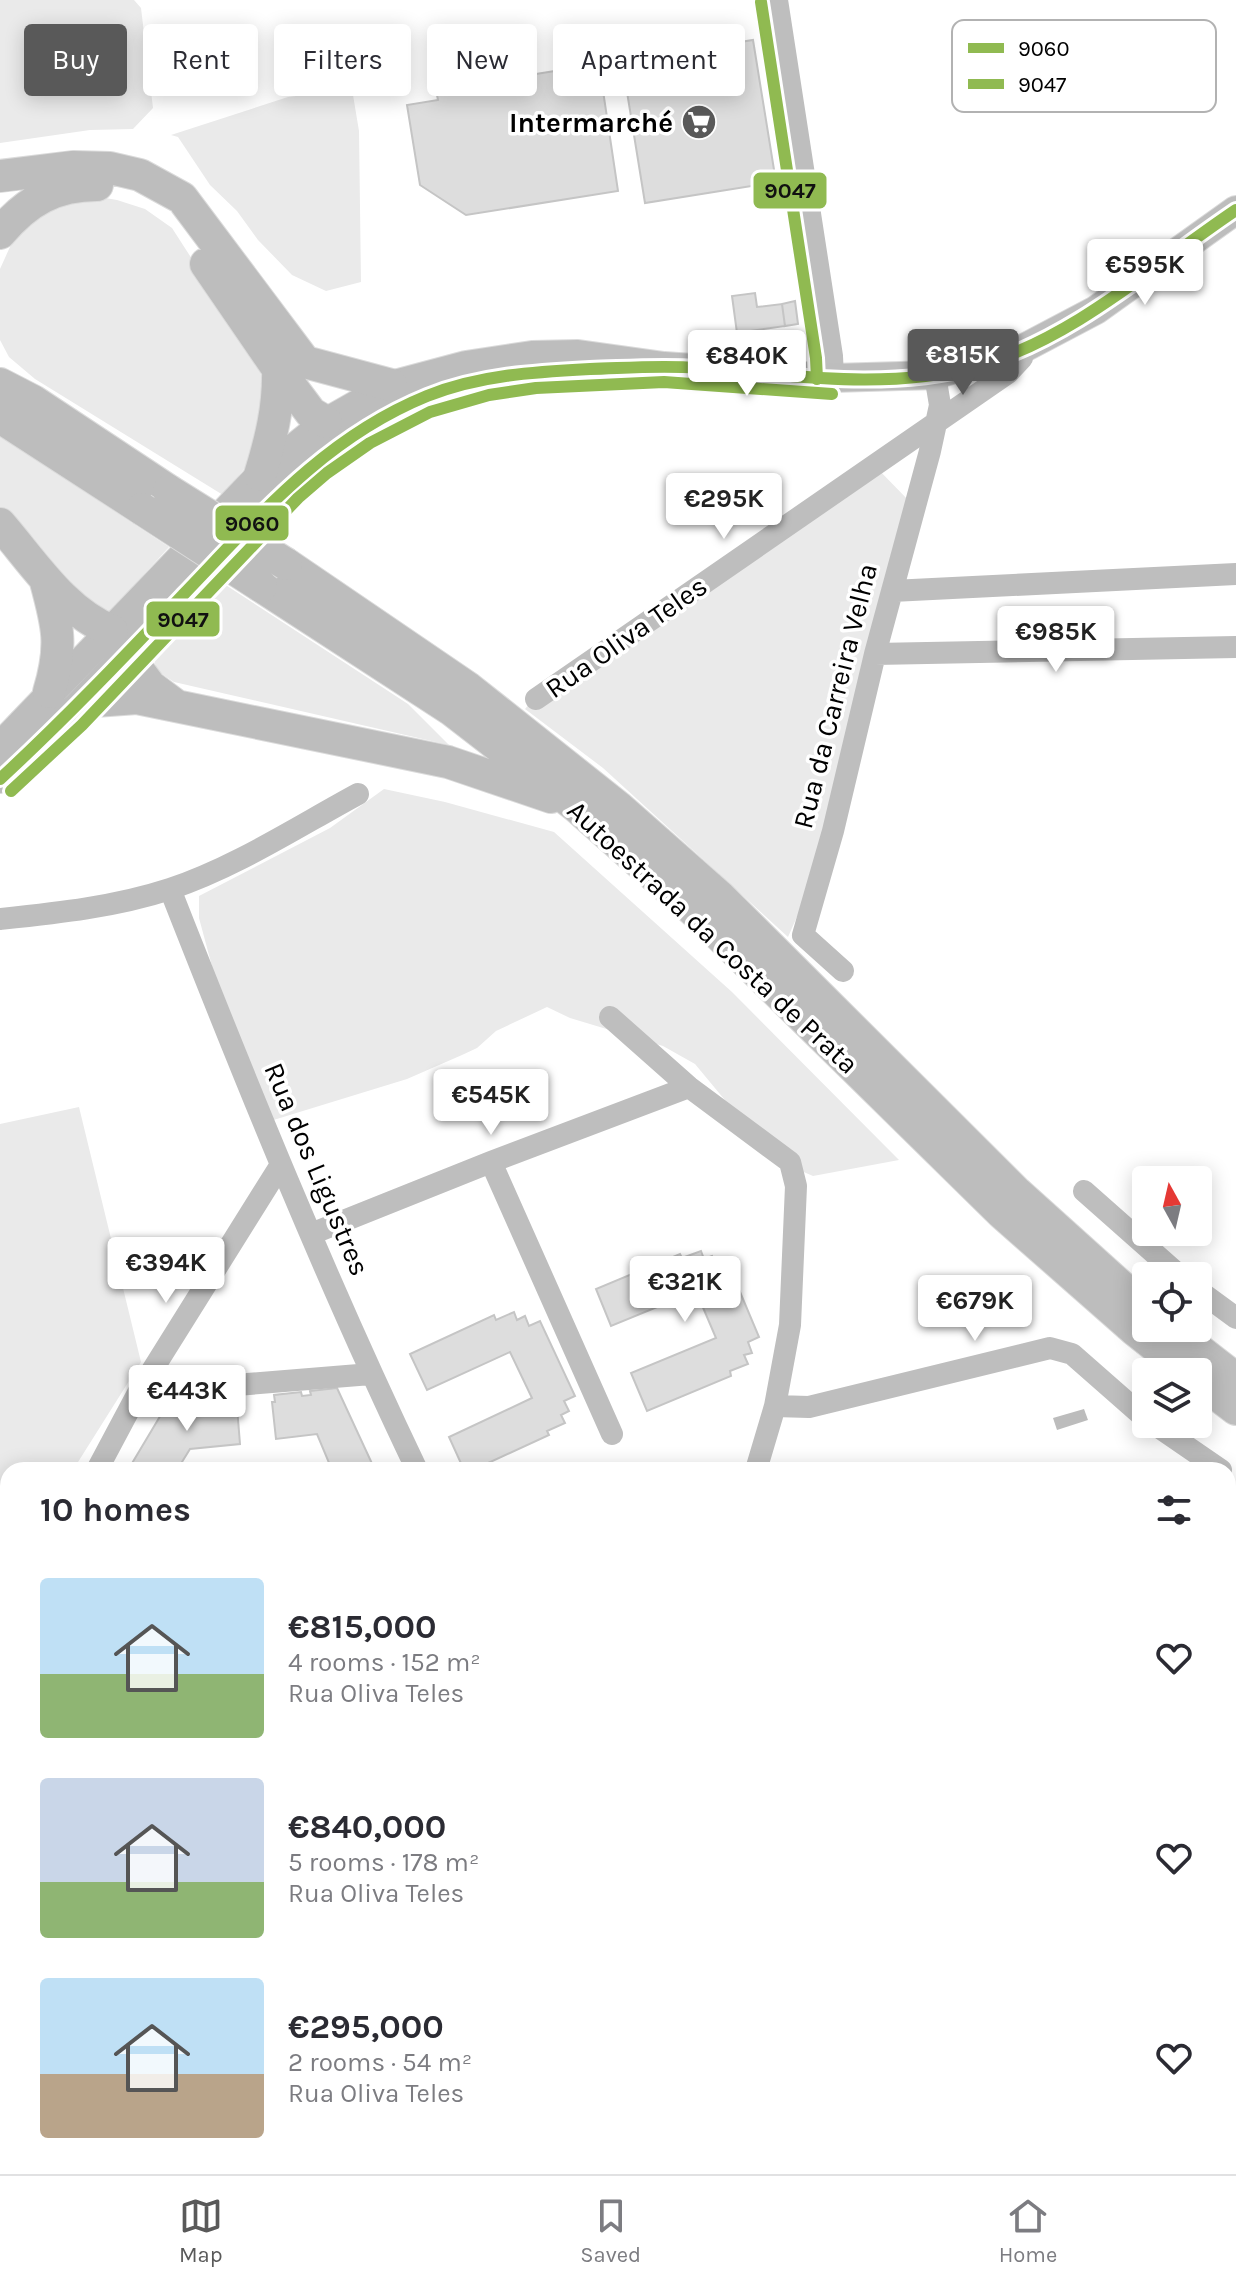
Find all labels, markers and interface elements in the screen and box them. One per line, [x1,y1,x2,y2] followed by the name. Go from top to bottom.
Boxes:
[952,20,1216,112] legend
[24,24,127,96] chip: Buy
[143,24,258,96] chip: Rent
[274,24,411,96] chip: Filters
[427,24,537,96] chip: New
[553,24,745,96] chip: Apartment
[1018,36,1069,62] text: 9060
[1018,72,1066,98] text: 9047
[680,103,718,141] supermarket icon: Intermarché
[509,106,673,139] place label: Intermarché
[752,171,828,210] line badge: 9047
[764,178,816,204] text: 9047
[1089,239,1201,307] pin: €595K
[1105,249,1185,280] text: €595K
[907,329,1019,397] pin: €815K
[691,330,803,398] pin: €840K
[926,339,1000,370] text: €815K
[706,340,788,371] text: €840K
[668,473,780,541] pin: €295K
[684,483,764,514] text: €295K
[214,504,290,542] line badge: 9060
[225,511,279,537] text: 9060
[786,560,884,832] street label: Rua da Carreira Velha
[539,569,713,705] street label: Rua Oliva Teles
[145,600,221,638] line badge: 9047
[1000,606,1112,674] pin: €985K
[157,607,209,633] text: 9047
[1015,616,1097,647] text: €985K
[561,793,865,1081] street label: Autoestrada da Costa de Prata
[257,1058,377,1280] street label: Rua dos Ligustres
[435,1069,547,1137] pin: €545K
[451,1079,531,1110] text: €545K
[1132,1166,1212,1246] north arrow
[1132,1166,1212,1438] map controls
[110,1237,222,1305] pin: €394K
[126,1247,206,1278] text: €394K
[629,1256,741,1324] pin: €321K
[1132,1262,1212,1342] button: locate
[648,1266,722,1297] text: €321K
[919,1275,1031,1343] pin: €679K
[936,1285,1014,1316] text: €679K
[1132,1358,1212,1438] button: layers
[131,1365,243,1433] pin: €443K
[147,1375,227,1406] text: €443K
[1152,1488,1196,1532] icon: filters
[40,1490,191,1530] text: 10 homes
[288,1607,437,1647] text: €815,000
[104,1610,200,1706] icon: home
[1152,1636,1196,1680] icon: heart
[288,1647,481,1678] text: 4 rooms · 152 m²
[288,1678,464,1709] text: Rua Oliva Teles
[288,1807,446,1847] text: €840,000
[104,1810,200,1906] icon: home
[1152,1836,1196,1880] icon: heart
[288,1847,479,1878] text: 5 rooms · 178 m²
[288,1878,464,1909] text: Rua Oliva Teles
[288,2007,444,2047] text: €295,000
[104,2010,200,2106] icon: home
[1152,2036,1196,2080] icon: heart
[288,2047,472,2078] text: 2 rooms · 54 m²
[288,2078,464,2109] text: Rua Oliva Teles
[179,2194,223,2268] tab: Map
[580,2194,641,2268] tab: Saved
[999,2194,1057,2268] tab: Home

